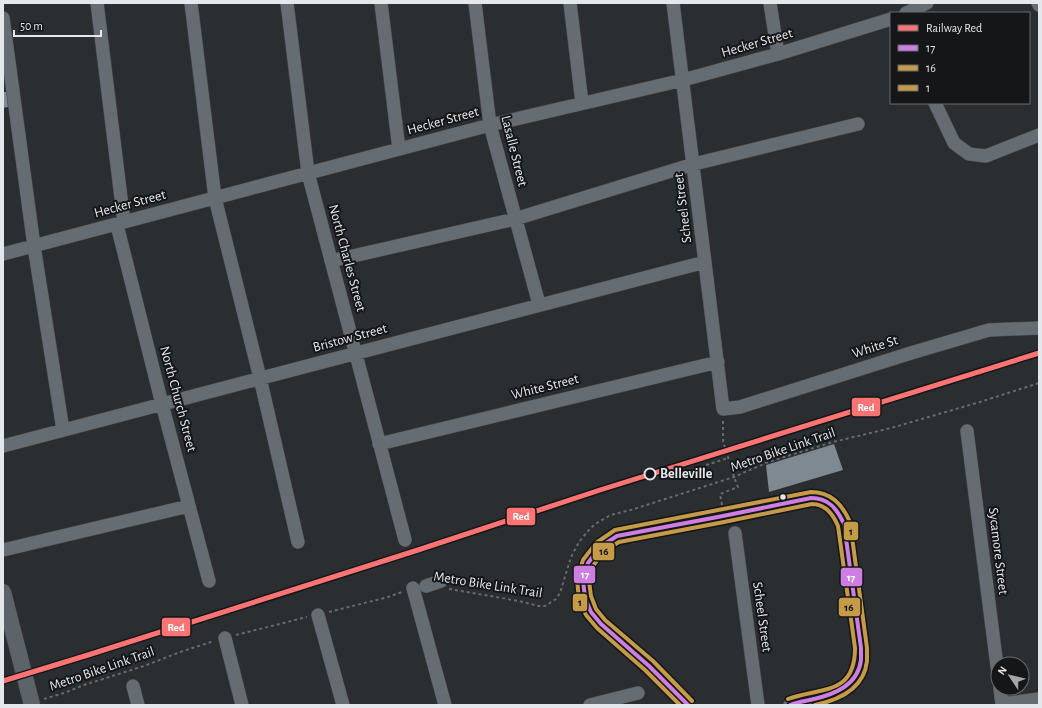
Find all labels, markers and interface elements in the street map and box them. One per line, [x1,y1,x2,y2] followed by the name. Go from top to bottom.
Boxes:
[14,12,101,38] scale bar
[890,12,1030,104] legend
[20,20,43,32] text: 50 m
[926,22,982,35] text: Railway Red
[720,26,795,60] street label: Hecker Street
[926,42,935,54] text: 17
[926,62,936,74] text: 16
[926,82,930,94] text: 1
[406,105,481,137] street label: Hecker Street
[498,114,530,188] street label: Lasalle Street
[672,172,694,244] street label: Scheel Street
[93,188,168,220] street label: Hecker Street
[326,203,368,314] street label: North Charles Street
[311,321,389,355] street label: Bristow Street
[850,333,900,361] street label: White St
[157,345,199,454] street label: North Church Street
[510,372,581,402] street label: White Street
[851,397,881,417] line badge: Red
[857,402,875,413] text: Red
[729,425,837,475] street label: Metro Bike Link Trail
[643,467,657,481] marker: Belleville
[660,467,713,481] place label: Belleville
[778,492,788,502] unlabelled marker
[506,507,536,526] line badge: Red
[986,507,1010,596] street label: Sycamore Street
[512,511,530,522] text: Red
[843,521,859,541] line badge: 1
[849,526,853,537] text: 1
[592,542,615,561] line badge: 16
[599,546,609,557] text: 16
[573,565,596,584] line badge: 17
[840,567,863,587] line badge: 17
[433,569,543,601] street label: Metro Bike Link Trail
[581,569,590,580] text: 17
[847,572,856,583] text: 17
[750,581,774,653] street label: Scheel Street
[572,593,588,612] line badge: 1
[578,597,582,608] text: 1
[838,597,861,617] line badge: 16
[844,602,854,613] text: 16
[161,617,191,637] line badge: Red
[167,622,185,633] text: Red
[48,644,156,694] street label: Metro Bike Link Trail
[990,656,1030,696] north arrow
[996,664,1009,677] text: N

